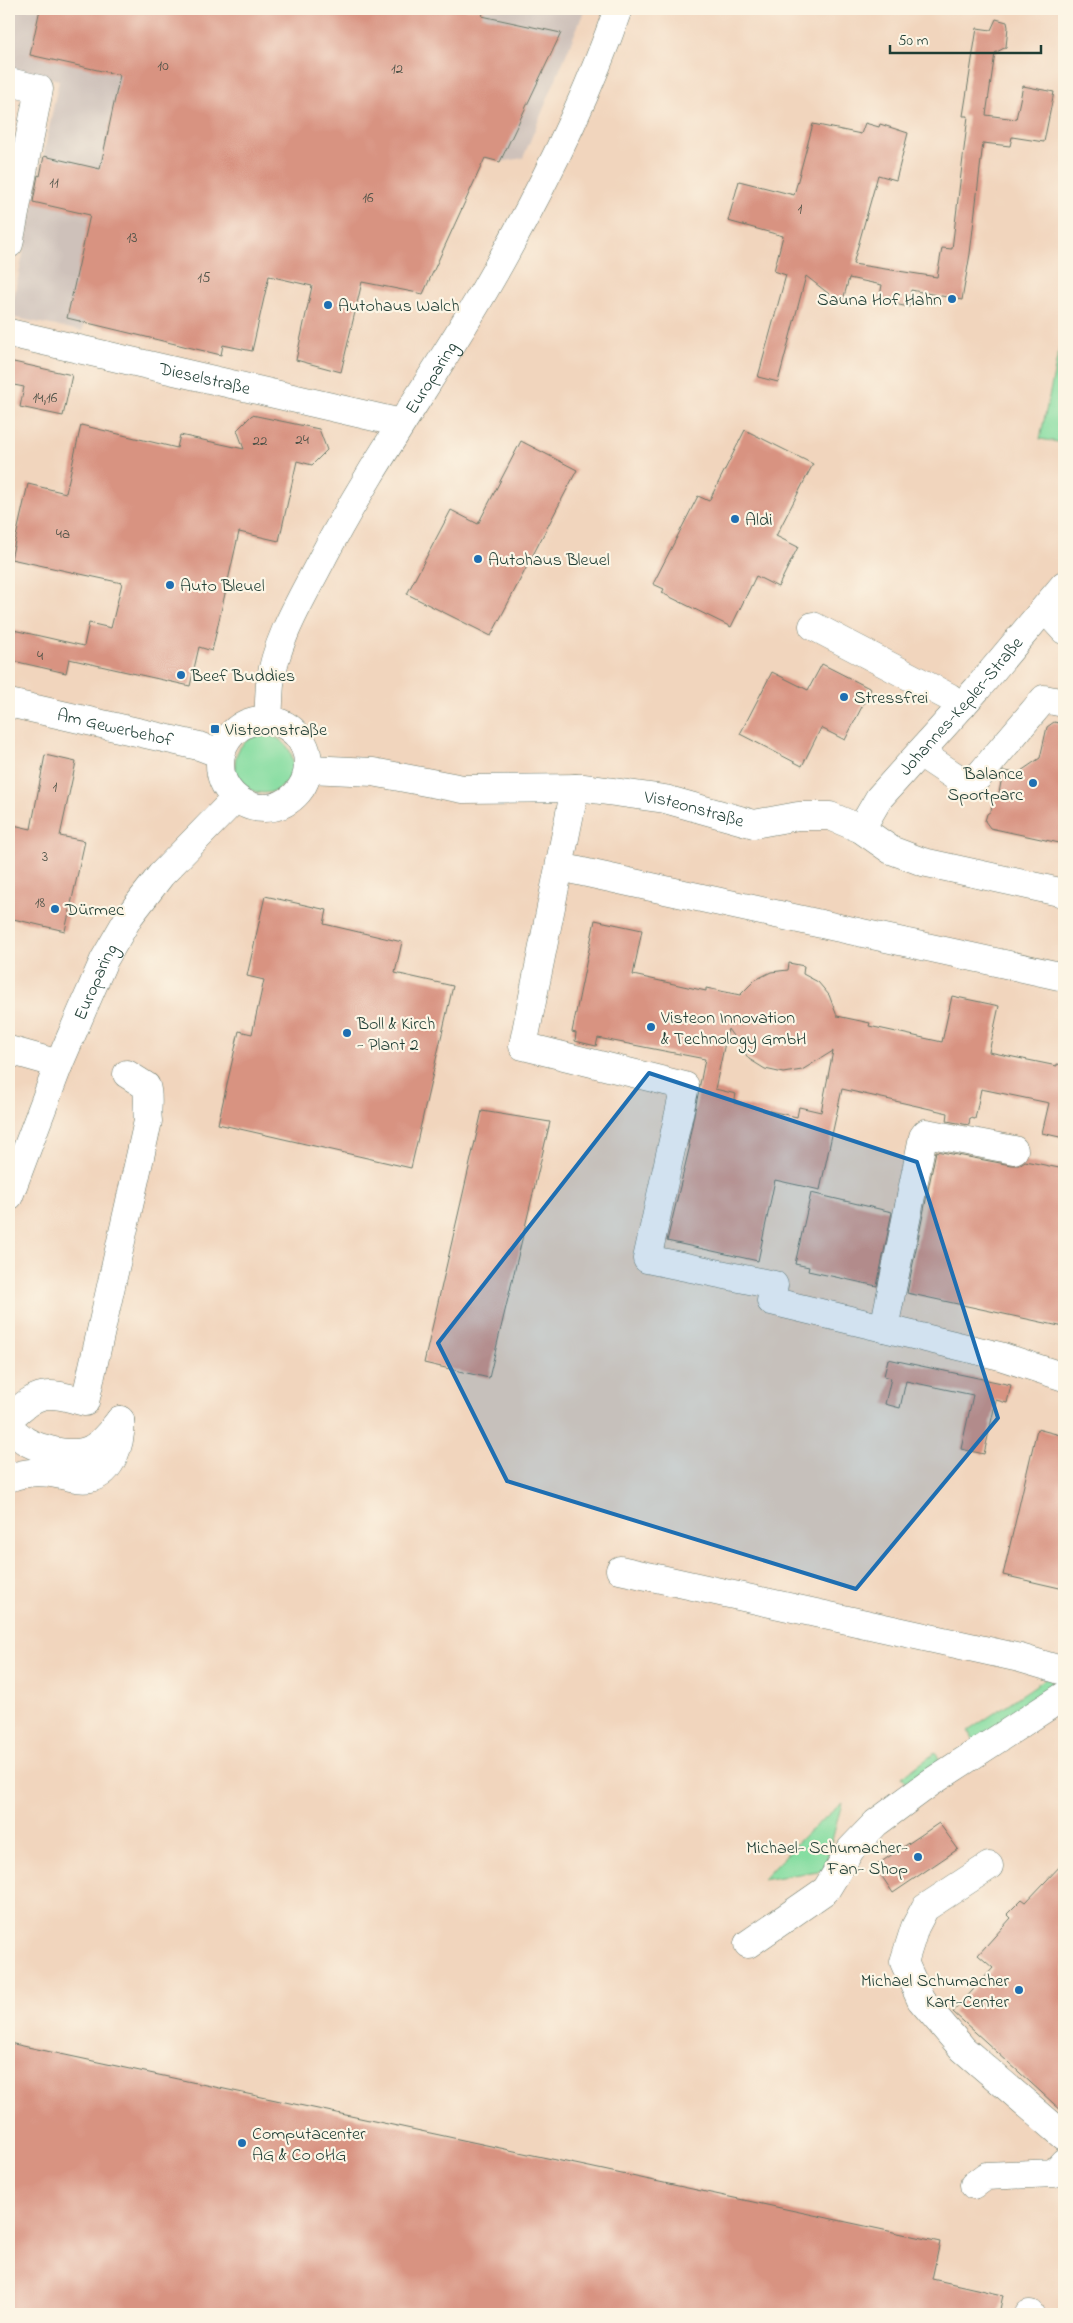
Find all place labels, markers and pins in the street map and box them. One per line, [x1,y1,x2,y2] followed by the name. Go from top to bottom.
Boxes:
[817,288,942,314] place label: Sauna Hof Hahn
[946,293,958,305] marker: Sauna Hof Hahn
[338,294,460,320] place label: Autohaus Walch
[322,299,334,311] marker: Autohaus Walch
[745,508,772,534] place label: Aldi
[729,513,741,525] marker: Aldi
[488,548,610,574] place label: Autohaus Bleuel
[472,553,484,565] marker: Autohaus Bleuel
[180,574,265,600] place label: Auto Bleuel
[164,579,176,591] marker: Auto Bleuel
[190,664,295,690] place label: Beef Buddies
[175,669,187,681] marker: Beef Buddies
[854,686,928,712] place label: Stressfrei
[838,691,850,703] marker: Stressfrei
[224,718,328,744] place label: Visteonstraße
[209,723,221,735] marker: Visteonstraße
[948,762,1024,809] place label: Balance Sportparc
[1027,777,1039,789] marker: Balance Sportparc
[64,898,124,924] place label: Dürmec
[49,903,61,915] marker: Dürmec
[660,1006,807,1054] place label: Visteon Innovation & Technology GmbH
[356,1012,435,1059] place label: Boll & Kirch - Plant 2
[645,1021,657,1033] marker: Visteon Innovation & Technology GmbH
[341,1027,353,1039] marker: Boll & Kirch - Plant 2
[746,1836,908,1883] place label: Michael- Schumacher- Fan- Shop
[912,1851,924,1863] marker: Michael- Schumacher- Fan- Shop
[861,1969,1009,2016] place label: Michael Schumacher Kart-Center
[1013,1984,1025,1996] marker: Michael Schumacher Kart-Center
[252,2122,366,2169] place label: Computacenter AG & Co oHG
[236,2137,248,2149] marker: Computacenter AG & Co oHG

